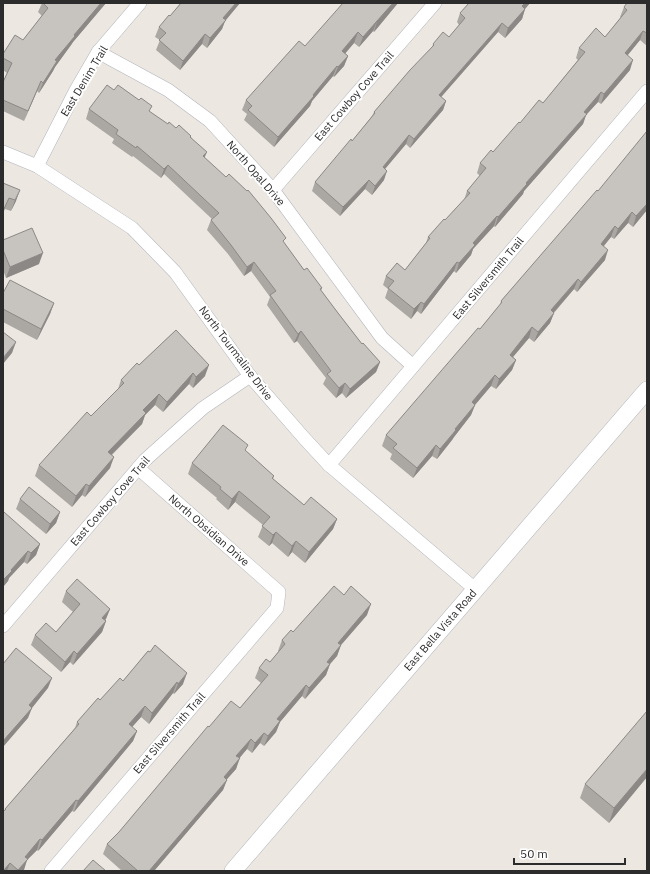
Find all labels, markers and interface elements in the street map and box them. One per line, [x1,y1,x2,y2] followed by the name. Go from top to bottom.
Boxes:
[57,43,111,119] street label: East Denim Trail
[311,48,397,144] street label: East Cowboy Cove Trail
[224,138,288,208] street label: North Opal Drive
[449,234,527,322] street label: East Silversmith Trail
[196,303,276,403] street label: North Tourmaline Drive
[67,453,153,549] street label: East Cowboy Cove Trail
[166,491,252,569] street label: North Obsidian Drive
[401,586,479,674] street label: East Bella Vista Road
[130,689,208,777] street label: East Silversmith Trail
[514,840,625,866] scale bar
[520,846,548,861] text: 50 m

